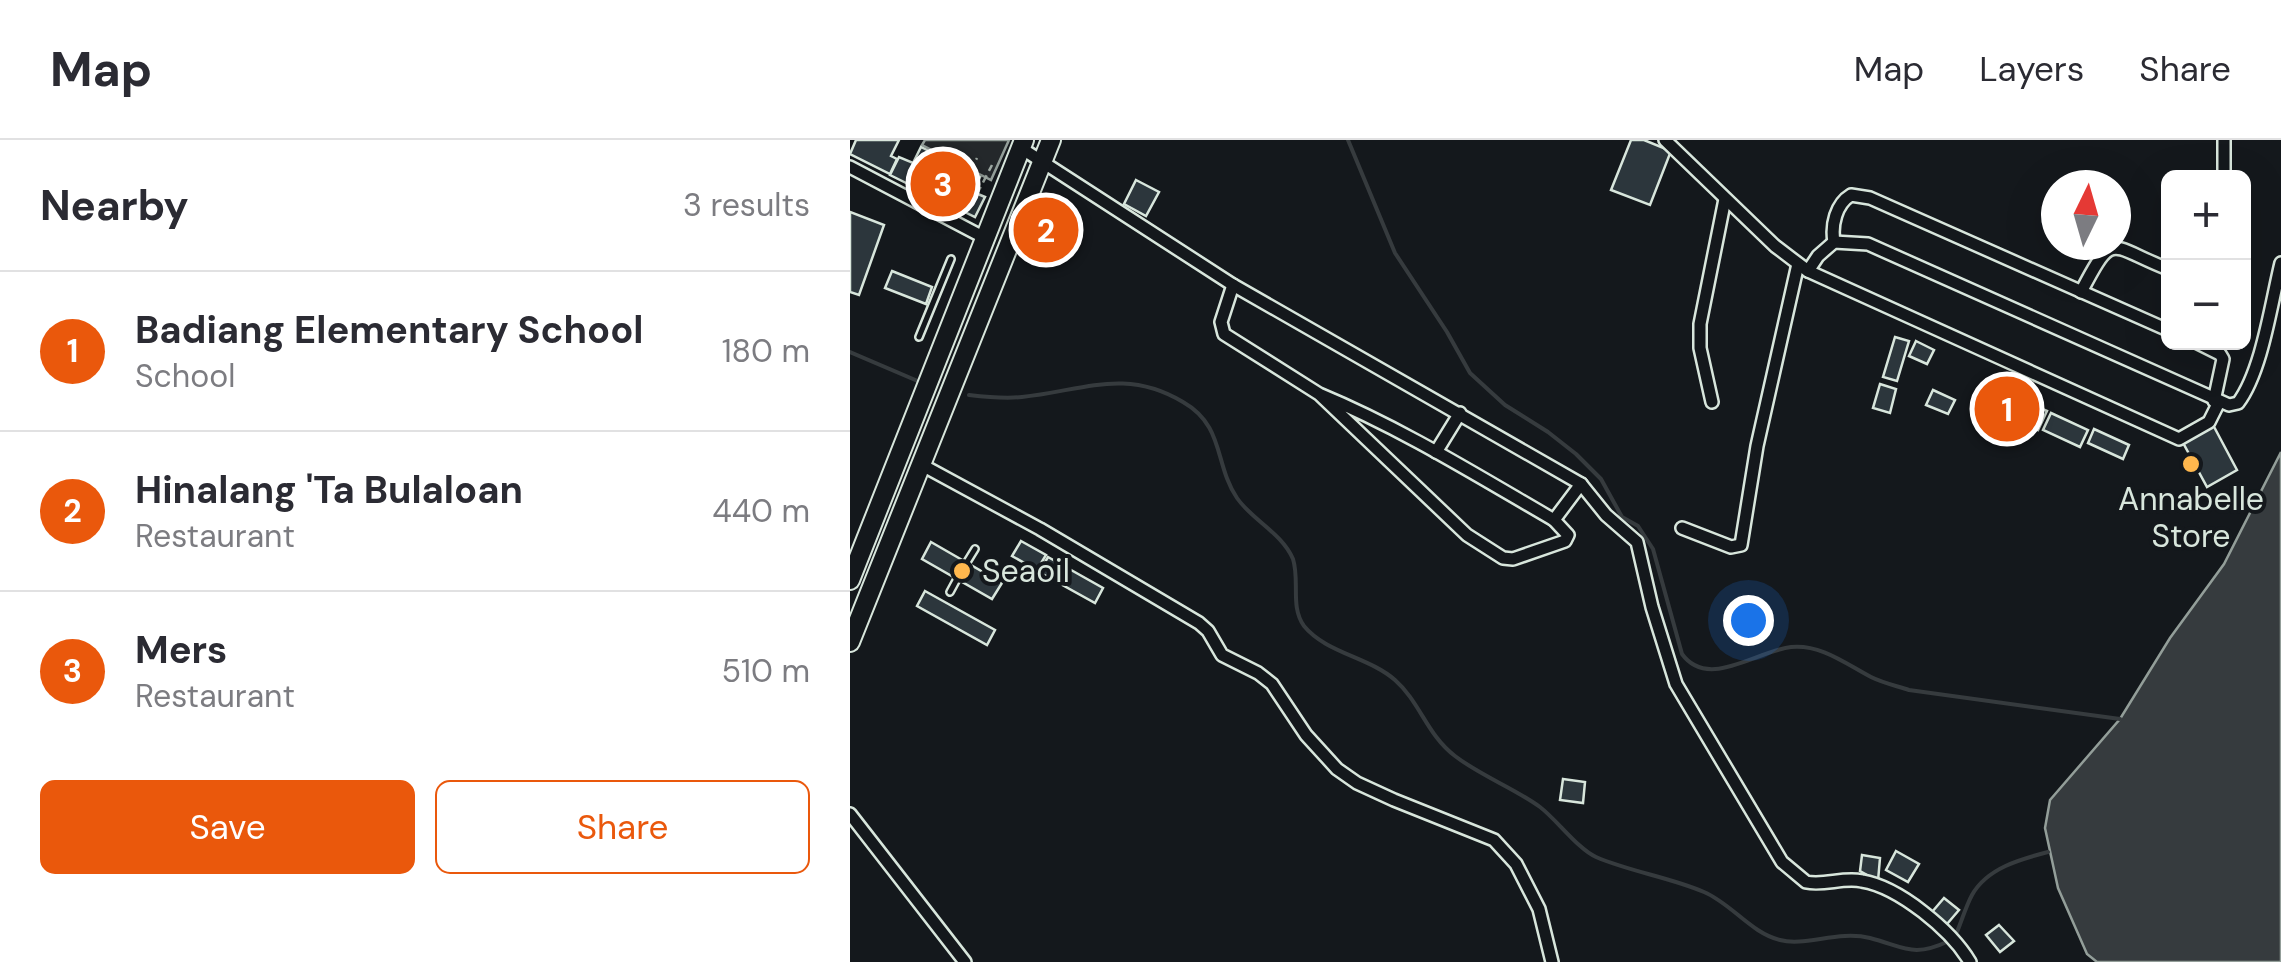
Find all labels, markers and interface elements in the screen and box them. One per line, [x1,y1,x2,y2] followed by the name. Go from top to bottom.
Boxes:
[50,38,152,101] text: Map
[1854,46,1924,92] text: Map
[1979,46,2084,92] text: Layers
[2139,46,2231,92] text: Share
[911,147,976,222] pin: 3
[2041,170,2131,260] north arrow
[2161,170,2251,350] map controls
[2161,170,2251,260] button: +
[40,178,189,233] text: Nearby
[683,184,810,226] text: 3 results
[1014,192,1078,268] pin: 2
[2161,260,2251,350] button: −
[135,305,644,355] text: Badiang Elementary School
[67,330,78,372] text: 1
[722,330,810,372] text: 180 m
[135,355,235,397] text: School
[1974,372,2040,446] pin: 1
[2180,453,2202,475] marker: Annabelle Store
[135,465,523,515] text: Hinalang 'Ta Bulaloan
[2118,478,2264,557] place label: Annabelle Store
[63,490,82,532] text: 2
[712,490,810,532] text: 440 m
[135,515,295,557] text: Restaurant
[982,550,1070,592] place label: Seaoil
[951,560,973,582] marker: Seaoil
[1723,595,1774,646] your location
[135,625,227,675] text: Mers
[63,650,82,692] text: 3
[722,650,810,692] text: 510 m
[135,675,295,717] text: Restaurant
[40,780,415,874] button: Save
[435,780,810,874] button: Share

